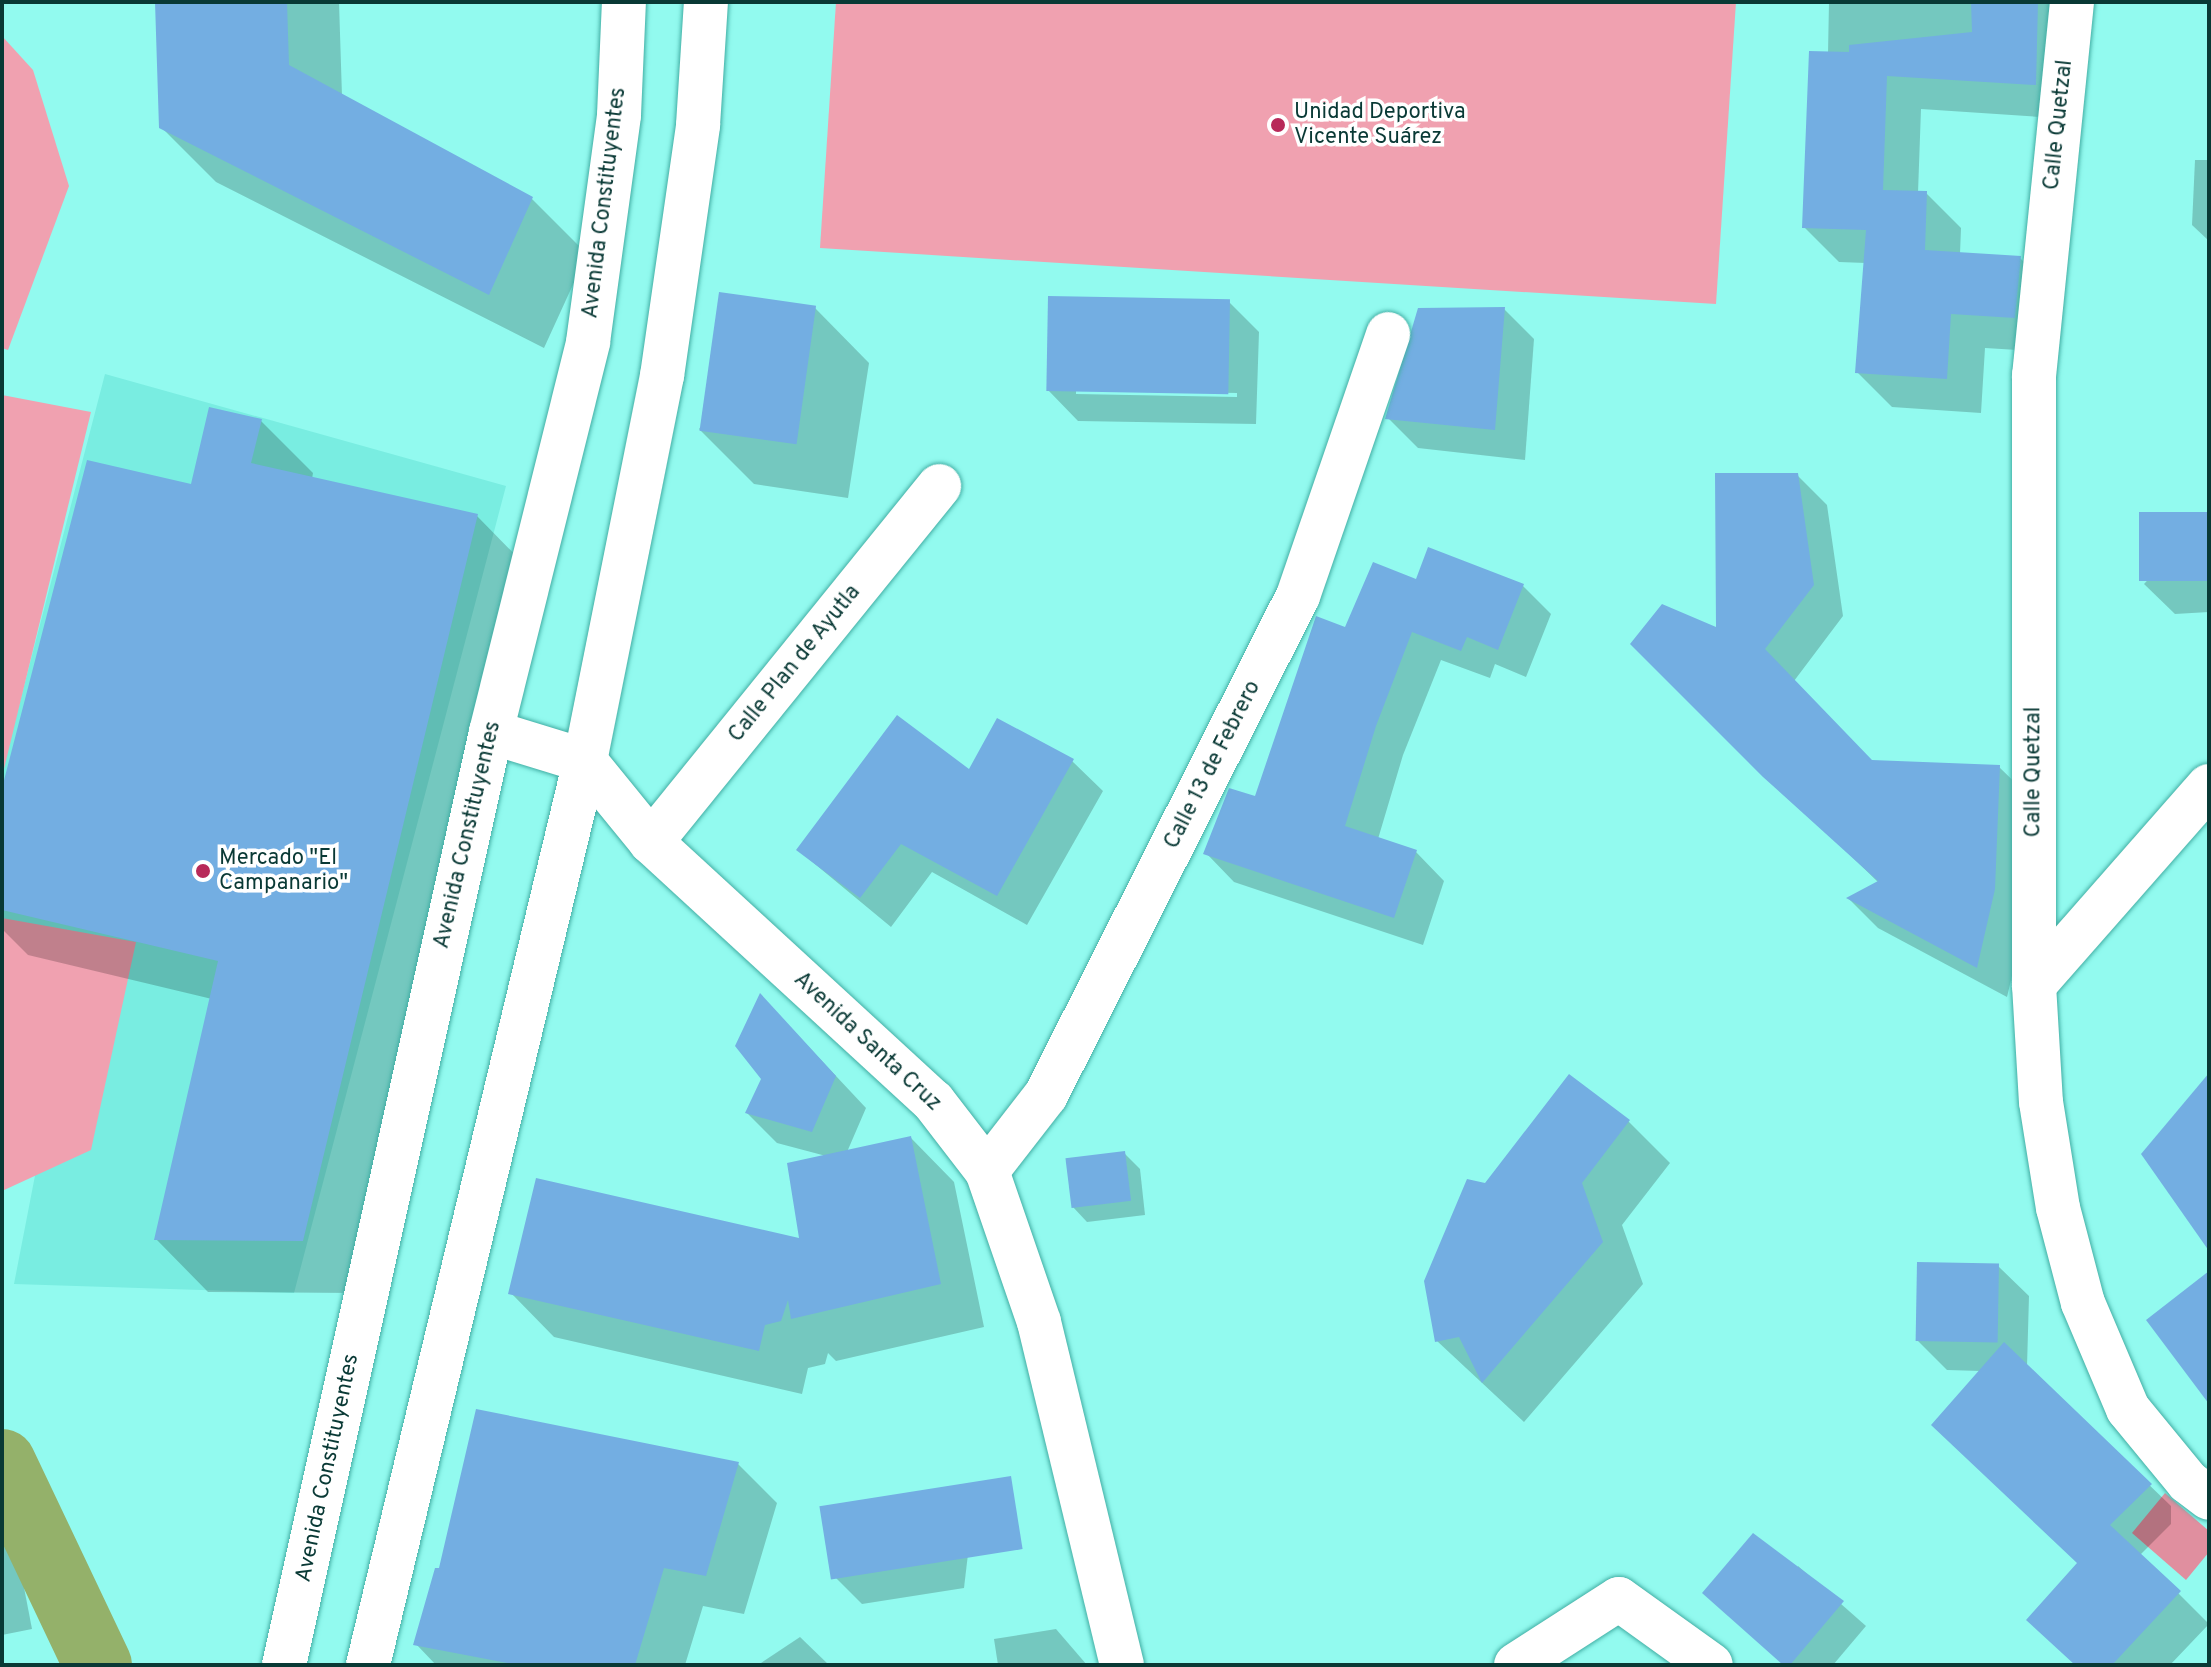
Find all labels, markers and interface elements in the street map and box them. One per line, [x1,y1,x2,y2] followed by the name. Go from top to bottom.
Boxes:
[2039,59,2079,191] street label: Calle Quetzal
[578,86,632,320] street label: Avenida Constituyentes
[1294,99,1465,150] place label: Unidad Deportiva Vicente Suárez
[1269,116,1287,134] marker: Unidad Deportiva Vicente Suárez
[723,580,867,748] street label: Calle Plan de Ayutla
[1159,676,1267,854] street label: Calle 13 de Febrero
[2021,707,2047,837] street label: Calle Quetzal
[429,719,507,951] street label: Avenida Constituyentes
[219,845,348,896] place label: Mercado "El Campanario"
[194,862,212,880] marker: Mercado "El Campanario"
[788,967,946,1117] street label: Avenida Santa Cruz
[291,1351,365,1585] street label: Avenida Constituyentes

